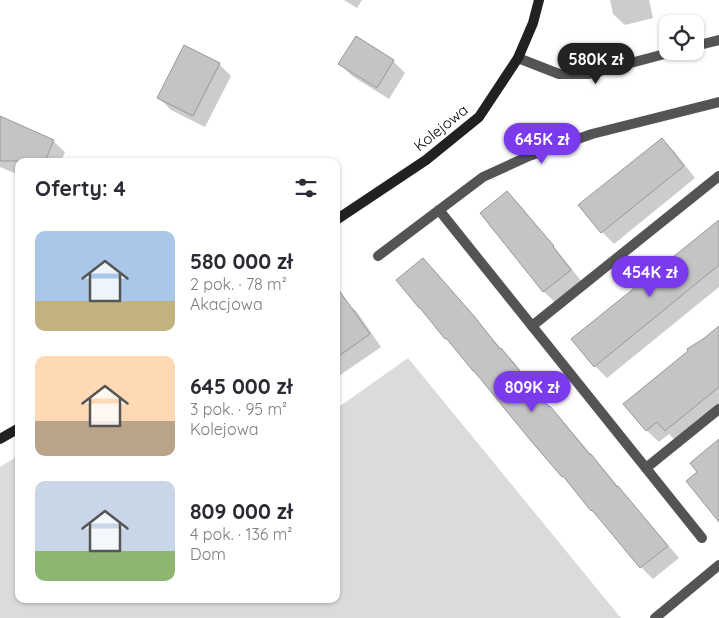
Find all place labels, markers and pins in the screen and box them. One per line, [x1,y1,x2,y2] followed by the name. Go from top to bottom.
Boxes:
[550,42,642,85] pin: 580K zł
[496,122,588,165] pin: 645K zł
[604,256,696,298] pin: 454K zł
[486,370,578,413] pin: 809K zł

